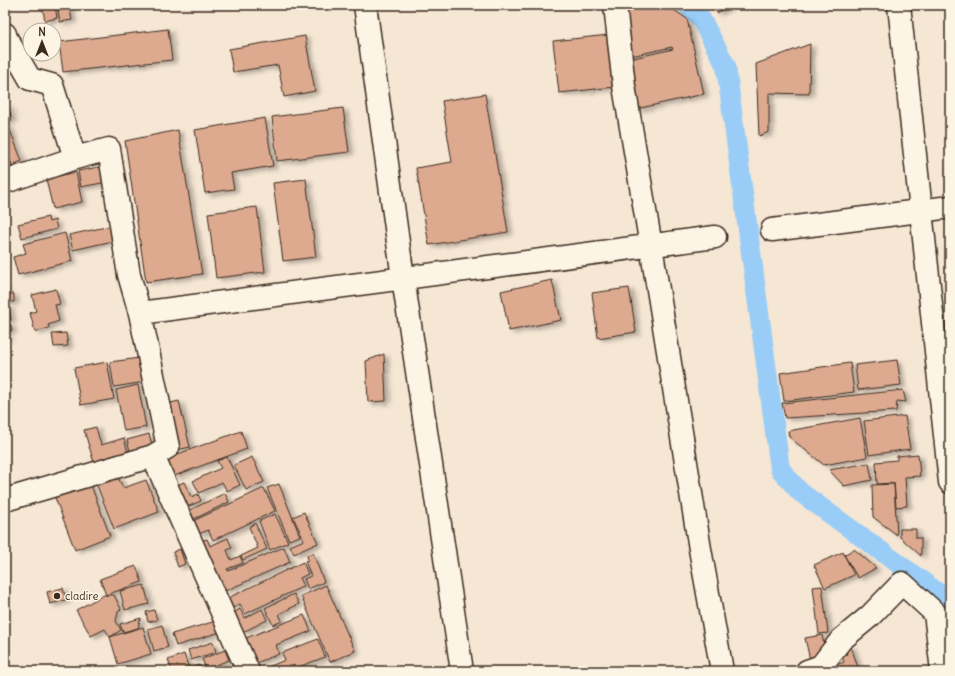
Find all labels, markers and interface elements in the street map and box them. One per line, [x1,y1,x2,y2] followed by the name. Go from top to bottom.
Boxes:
[22,22,62,62] north arrow
[38,25,46,39] text: N
[65,589,98,603] place label: cladire
[52,591,62,601] marker: cladire

